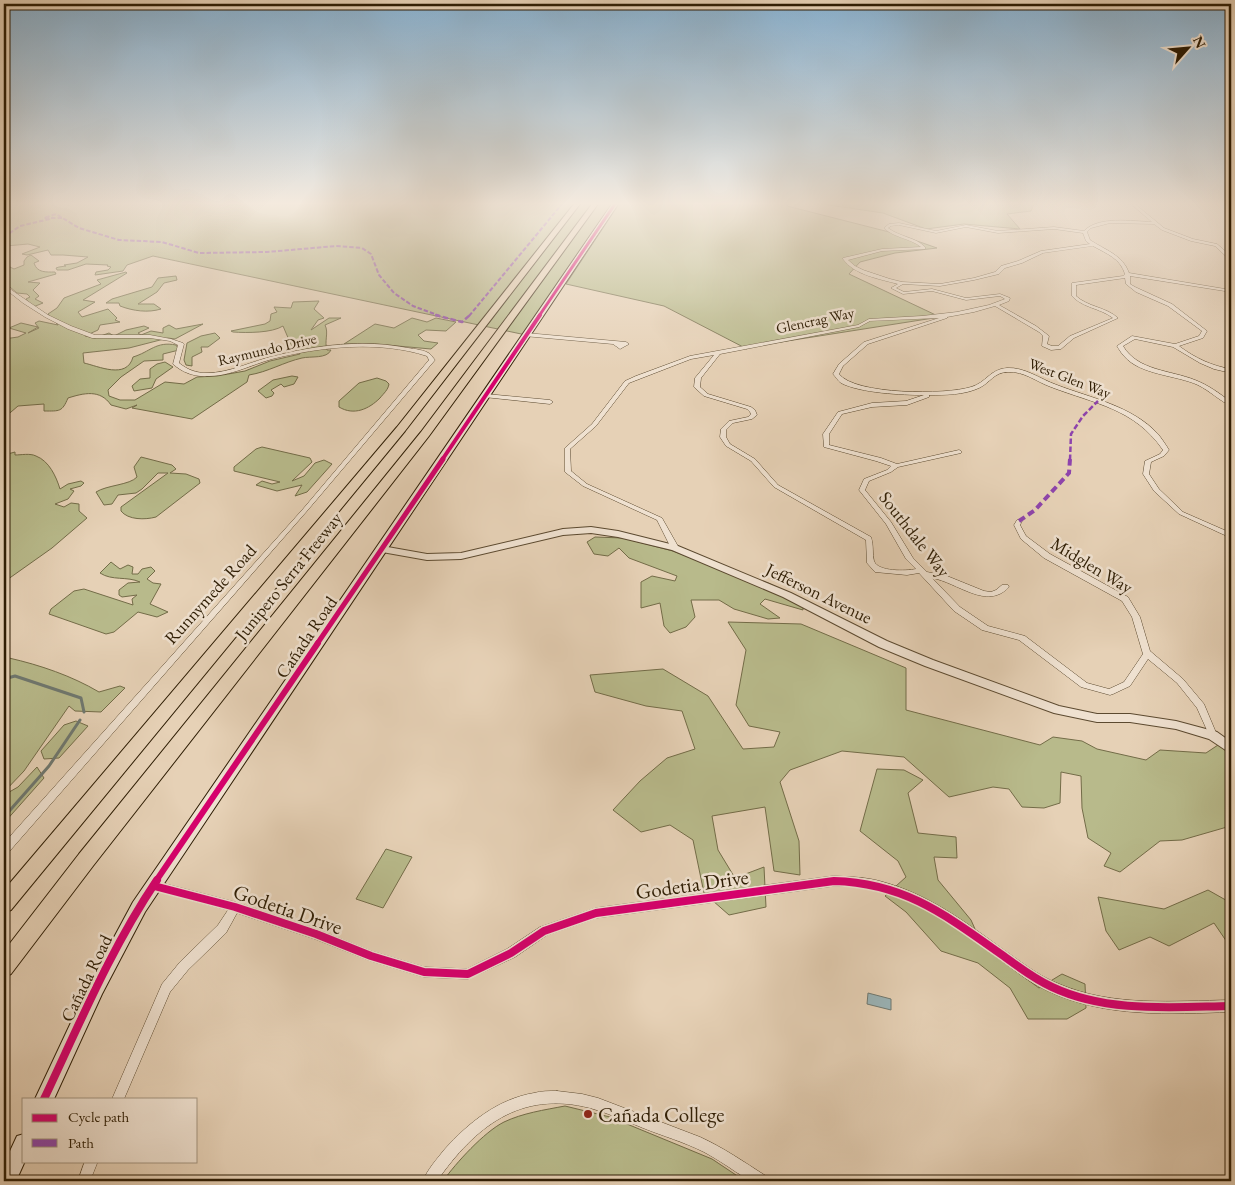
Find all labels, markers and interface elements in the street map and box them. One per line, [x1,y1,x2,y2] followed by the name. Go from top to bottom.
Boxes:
[1162,22,1212,72] north arrow
[1189,33,1210,52] text: N
[774,302,856,338] street label: Glencrag Way
[216,328,318,370] street label: Raymundo Drive
[1026,354,1114,403] street label: West Glen Way
[874,487,956,582] street label: Southdale Way
[228,507,347,646] street label: Junipero Serra Freeway
[1047,532,1137,598] street label: Midglen Way
[159,539,262,649] street label: Runnymede Road
[760,556,876,629] street label: Jefferson Avenue
[270,591,342,682] street label: Cañada Road
[634,863,750,905] street label: Godetia Drive
[230,878,346,940] street label: Godetia Drive
[55,930,117,1025] street label: Cañada Road
[22,1098,198,1162] legend
[598,1101,725,1128] place label: Cañada College
[68,1107,130,1126] text: Cycle path
[582,1108,594,1120] marker: Cañada College
[68,1133,94,1152] text: Path

